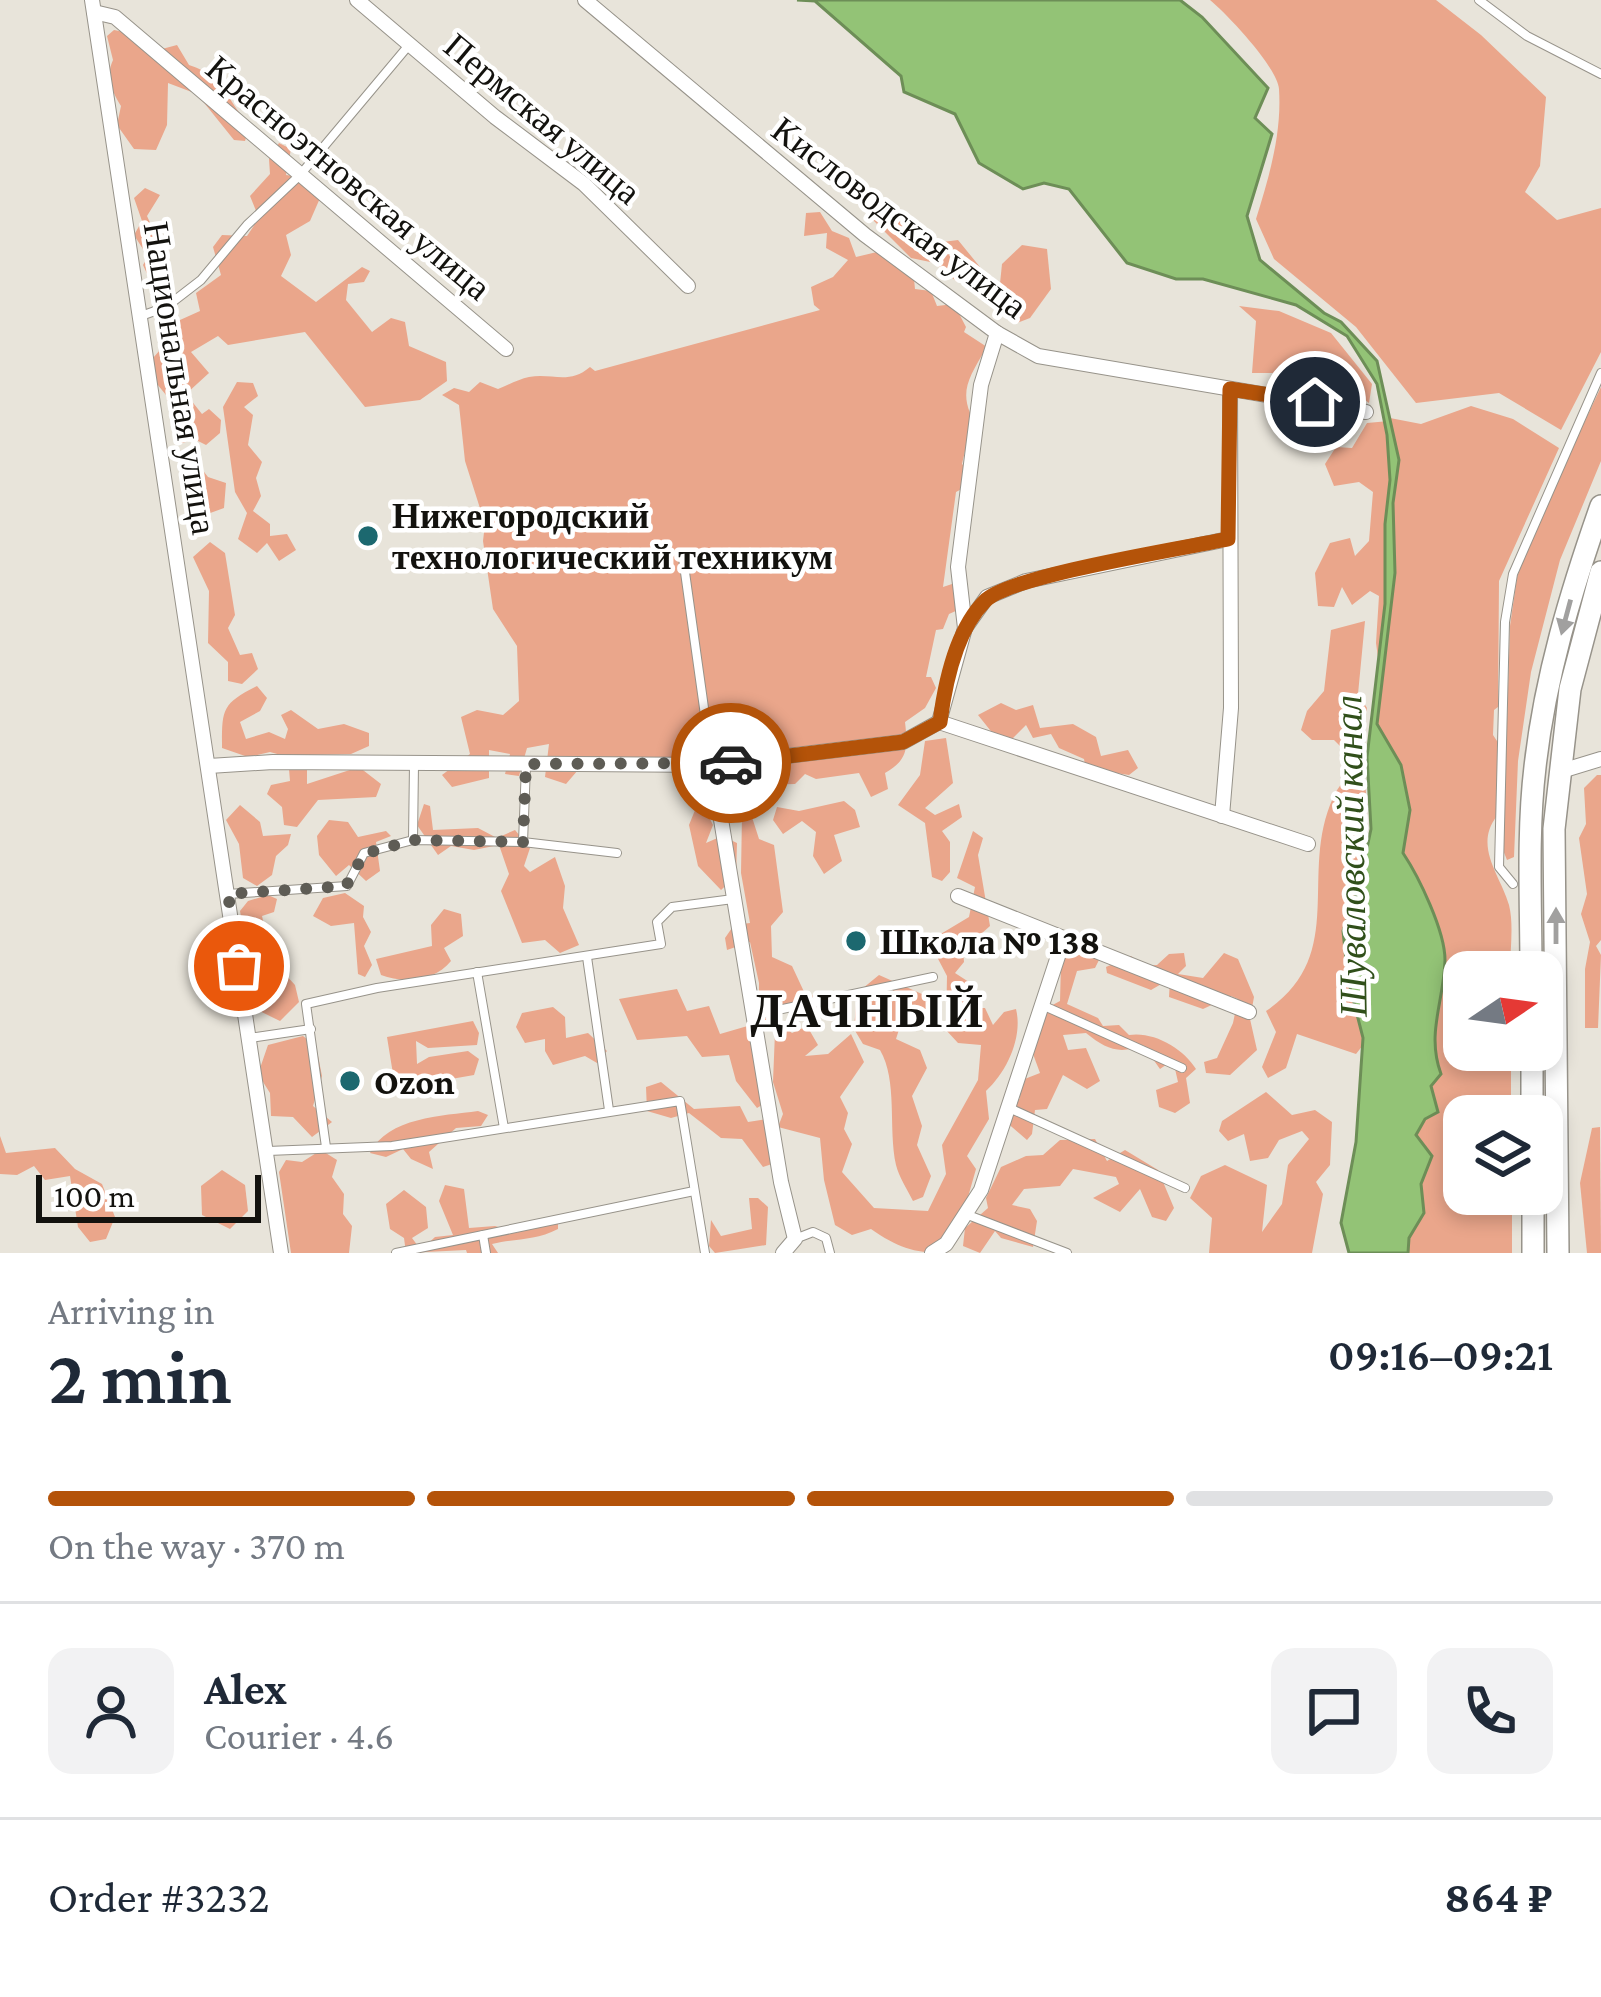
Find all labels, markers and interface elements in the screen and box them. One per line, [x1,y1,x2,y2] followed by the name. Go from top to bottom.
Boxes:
[436,25,648,212] street label: Пермская улица
[198,47,498,308] street label: Красноэтновская улица
[764,109,1035,327] street label: Кисловодская улица
[136,219,224,537] street label: Национальная улица
[1264,351,1366,453] pin
[1282,369,1348,435] icon: home
[392,496,833,577] place label: Нижегородский технологический техникум
[355,523,381,549] marker: Нижегородский технологический техникум
[1555,599,1574,636] one-way arrow
[1326,695,1376,1018] water label: Шуваловский канал
[671,703,791,823] courier
[698,730,764,796] icon: car
[1546,906,1566,944] one-way arrow
[188,915,290,1017] pin
[880,922,1100,962] place label: Школа № 138
[843,928,869,954] marker: Школа № 138
[206,933,272,999] icon: bag
[1443,951,1563,1071] north arrow
[1443,951,1563,1215] map controls
[750,984,986,1037] district label: ДАЧНЫЙ
[374,1062,455,1102] place label: Ozon
[337,1068,363,1094] marker: Ozon
[1443,1095,1563,1215] button: layers
[36,1169,261,1222] scale bar
[54,1177,135,1214] text: 100 m
[48,1289,215,1332] text: Arriving in
[1328,1330,1553,1380] text: 09:16–09:21
[48,1333,232,1420] text: 2 min
[48,1524,345,1567] text: On the way · 370 m
[48,1648,174,1774] button: person
[1271,1648,1397,1774] button: chat
[1427,1648,1553,1774] button: phone
[204,1664,287,1714] text: Alex
[204,1714,394,1757] text: Courier · 4.6
[48,1872,269,1922] text: Order #3232
[1444,1872,1553,1922] text: 864 ₽

